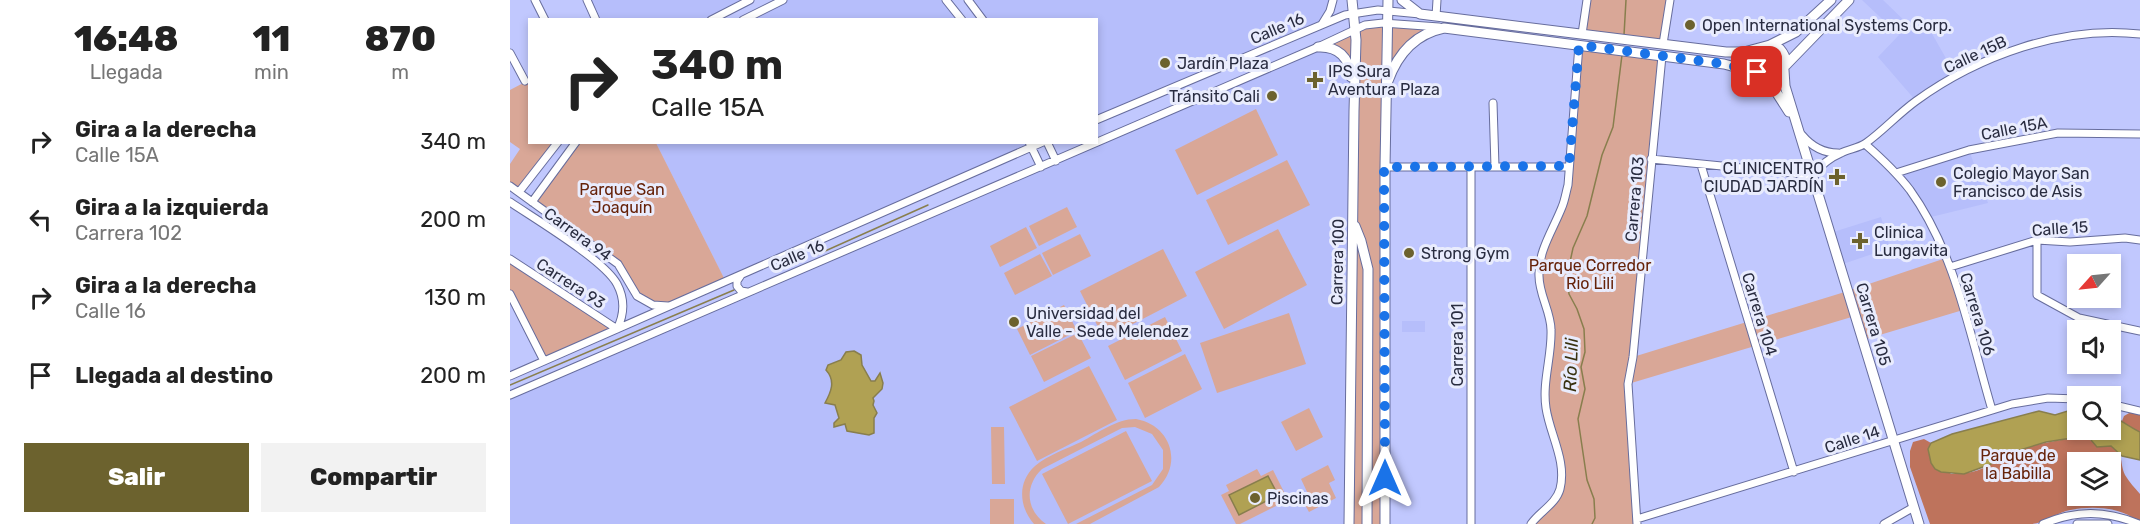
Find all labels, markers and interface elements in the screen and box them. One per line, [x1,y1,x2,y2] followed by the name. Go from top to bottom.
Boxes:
[1247,9,1307,48] street label: Calle 16
[1702,16,1952,35] place label: Open International Systems Corp.
[74,17,179,60] text: 16:48
[253,17,290,60] text: 11
[364,17,436,60] text: 870
[1683,18,1697,32] marker: Open International Systems Corp.
[1941,32,2010,77] street label: Calle 15B
[651,40,783,90] text: 340 m
[552,42,630,120] icon: right
[1731,46,1782,97] pin
[1177,54,1269,73] place label: Jardín Plaza
[1740,55,1773,88] icon: arrive
[1158,56,1172,70] marker: Jardín Plaza
[90,60,163,84] text: Llegada
[254,60,289,84] text: min
[391,60,409,84] text: m
[1328,62,1440,99] place label: IPS Sura Aventura Plaza
[1306,71,1324,89] marker: IPS Sura Aventura Plaza
[1169,87,1260,106] place label: Tránsito Cali
[1265,89,1279,103] marker: Tránsito Cali
[651,91,764,123] text: Calle 15A
[1979,113,2049,144] street label: Calle 15A
[75,116,256,143] text: Gira a la derecha
[24,125,57,158] icon: right
[420,128,486,155] text: 340 m
[75,143,159,167] text: Calle 15A
[1621,155,1648,243] street label: Carrera 103
[1704,159,1824,196] place label: CLINICENTRO CIUDAD JARDÍN
[1953,164,2089,201] place label: Colegio Mayor San Francisco de Asis
[1828,168,1846,186] marker: CLINICENTRO CIUDAD JARDÍN
[1934,175,1948,189] marker: Colegio Mayor San Francisco de Asis
[579,180,665,217] park label: Parque San Joaquín
[75,194,269,221] text: Gira a la izquierda
[24,203,57,236] icon: left
[540,204,615,265] street label: Carrera 94
[420,206,486,233] text: 200 m
[2031,217,2089,240] street label: Calle 15
[1327,219,1348,305] street label: Carrera 100
[75,221,182,245] text: Carrera 102
[1874,223,1948,260] place label: Clinica Lungavita
[1851,232,1869,250] marker: Clinica Lungavita
[767,236,827,275] street label: Calle 16
[1421,244,1509,263] place label: Strong Gym
[1402,246,1416,260] marker: Strong Gym
[533,254,609,313] street label: Carrera 93
[2067,254,2121,308] north arrow
[2067,254,2121,506] map controls
[1529,256,1651,293] park label: Parque Corredor Rio Lili
[1738,270,1781,358] street label: Carrera 104
[1956,270,1999,358] street label: Carrera 106
[75,272,256,299] text: Gira a la derecha
[1852,280,1895,368] street label: Carrera 105
[24,281,57,314] icon: right
[424,284,486,311] text: 130 m
[75,299,146,323] text: Calle 16
[1448,303,1467,387] street label: Carrera 101
[1026,304,1189,341] place label: Universidad del Valle - Sede Melendez
[1007,315,1021,329] marker: Universidad del Valle - Sede Melendez
[2067,320,2121,374] button: sound
[1559,337,1583,392] water label: Río Lili
[24,359,57,392] icon: arrive
[75,362,273,389] text: Llegada al destino
[420,362,486,389] text: 200 m
[2067,386,2121,440] button: search
[1822,422,1882,457] street label: Calle 14
[24,443,249,512] button: Salir
[261,443,486,512] button: Compartir
[1353,446,1417,510] position arrow
[1980,446,2056,483] park label: Parque de la Babilla
[2067,452,2121,506] button: layers
[1267,489,1329,508] place label: Piscinas
[1248,491,1262,505] marker: Piscinas

